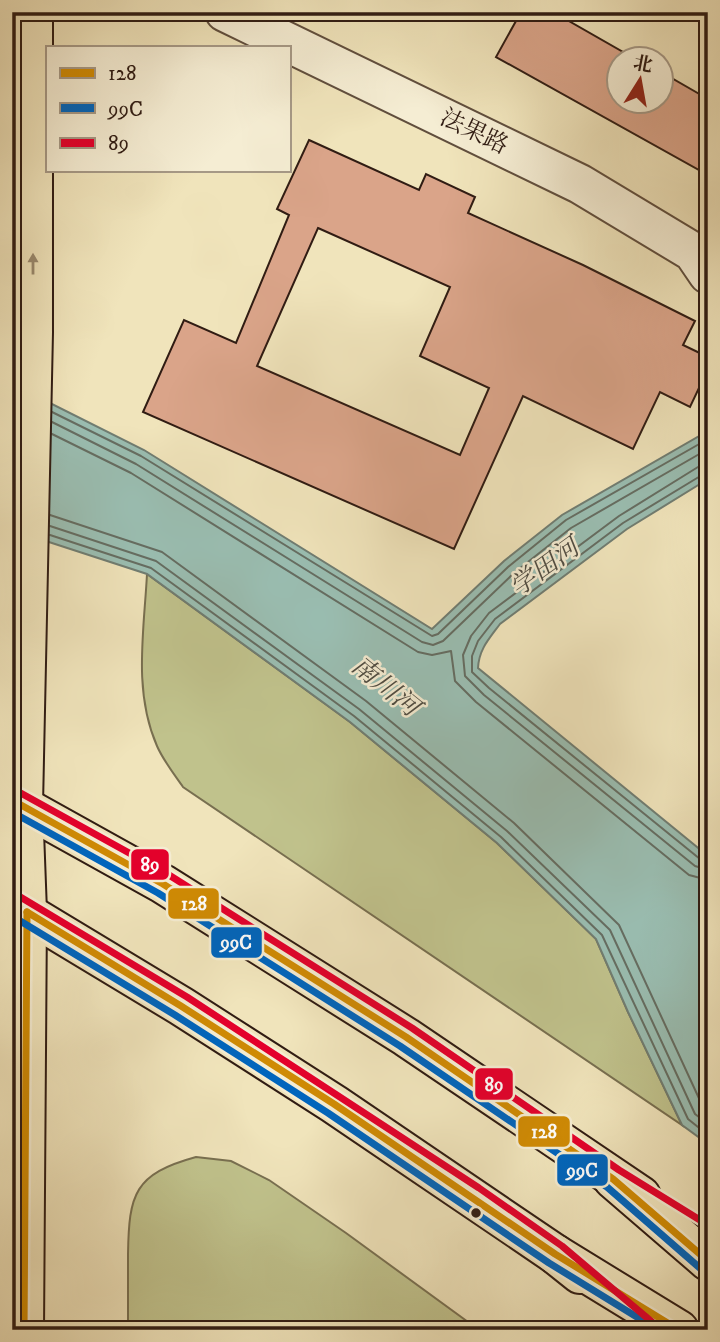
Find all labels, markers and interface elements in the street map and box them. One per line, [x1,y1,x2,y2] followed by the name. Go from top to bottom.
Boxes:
[46,46,290,172] legend
[604,46,674,116] north arrow
[631,52,654,78] text: 北
[108,61,137,87] text: 128
[107,97,143,123] text: 99C
[435,103,513,161] street label: 法果路
[108,131,129,157] text: 89
[27,253,39,275] one-way arrow
[504,529,589,604] water label: 学田河
[344,650,429,727] water label: 南川河
[130,848,170,881] line badge: 89
[141,854,160,877] text: 89
[167,887,220,920] line badge: 128
[181,893,207,916] text: 128
[210,926,263,959] line badge: 99C
[218,932,252,955] text: 99C
[474,1067,514,1101] line badge: 89
[485,1074,504,1097] text: 89
[517,1115,571,1148] line badge: 128
[531,1121,557,1144] text: 128
[556,1153,609,1187] line badge: 99C
[564,1160,598,1183] text: 99C
[469,1206,483,1220] unlabelled marker

